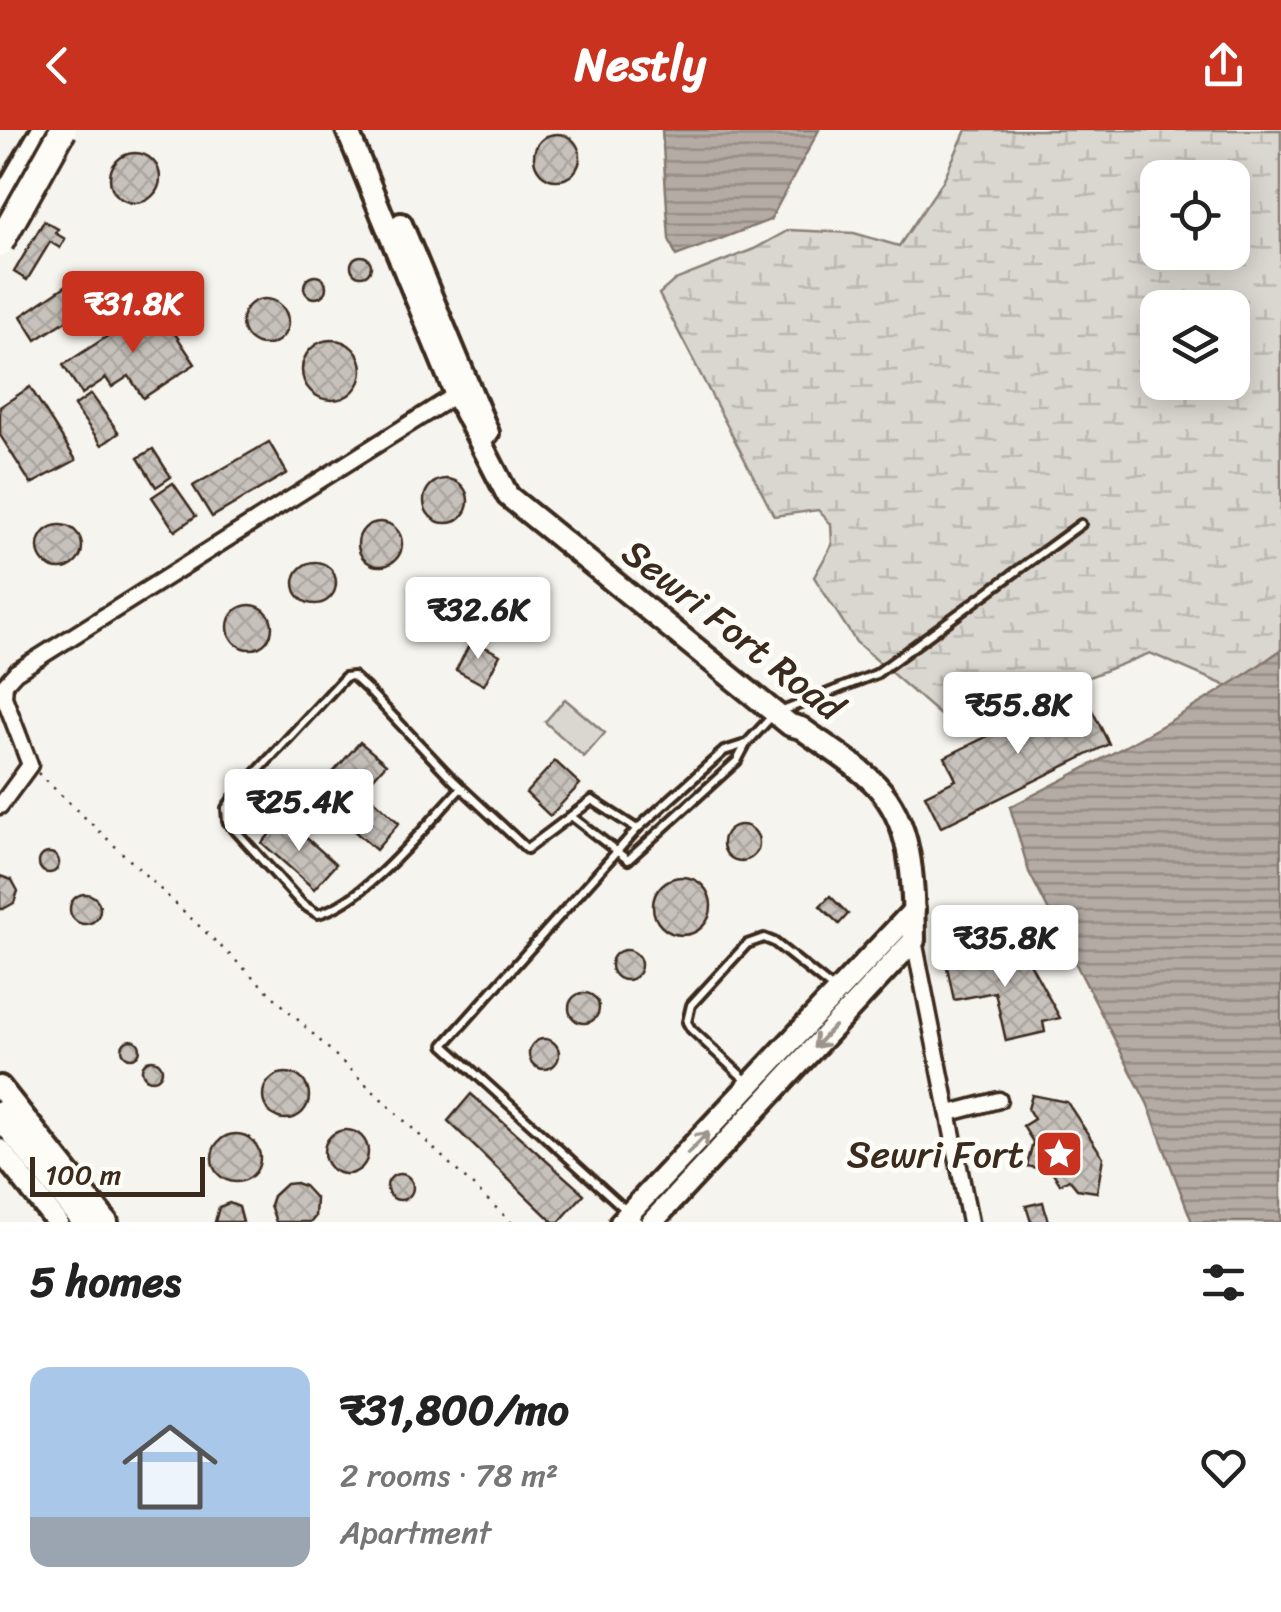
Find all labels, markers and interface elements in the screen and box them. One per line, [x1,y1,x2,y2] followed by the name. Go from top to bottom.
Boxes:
[575,25,706,105] text: Nestly
[30,38,85,93] icon: back
[1196,38,1251,93] icon: share
[1140,160,1250,400] map controls
[1140,160,1250,270] button: locate
[52,271,214,356] pin: ₹31.8K
[84,275,182,332] text: ₹31.8K
[1140,290,1250,400] button: layers
[607,521,861,740] street label: Sewri Fort Road
[397,577,559,662] pin: ₹32.6K
[427,581,529,638] text: ₹32.6K
[937,672,1099,757] pin: ₹55.8K
[965,676,1071,733] text: ₹55.8K
[218,769,380,854] pin: ₹25.4K
[246,773,352,830] text: ₹25.4K
[924,905,1086,990] pin: ₹35.8K
[953,909,1057,966] text: ₹35.8K
[813,1024,836,1049] one-way arrow
[847,1121,1024,1188] place label: Sewri Fort
[1033,1128,1085,1180] place icon: Sewri Fort
[685,1131,709,1155] one-way arrow
[45,1150,121,1199] text: 100 m
[30,1152,205,1196] scale bar
[30,1245,181,1319] text: 5 homes
[1196,1255,1251,1310] icon: filters
[340,1373,569,1447] text: ₹31,800/mo
[110,1407,230,1527] icon: home
[1196,1440,1251,1495] icon: heart
[340,1447,558,1504] text: 2 rooms · 78 m²
[340,1504,491,1561] text: Apartment

